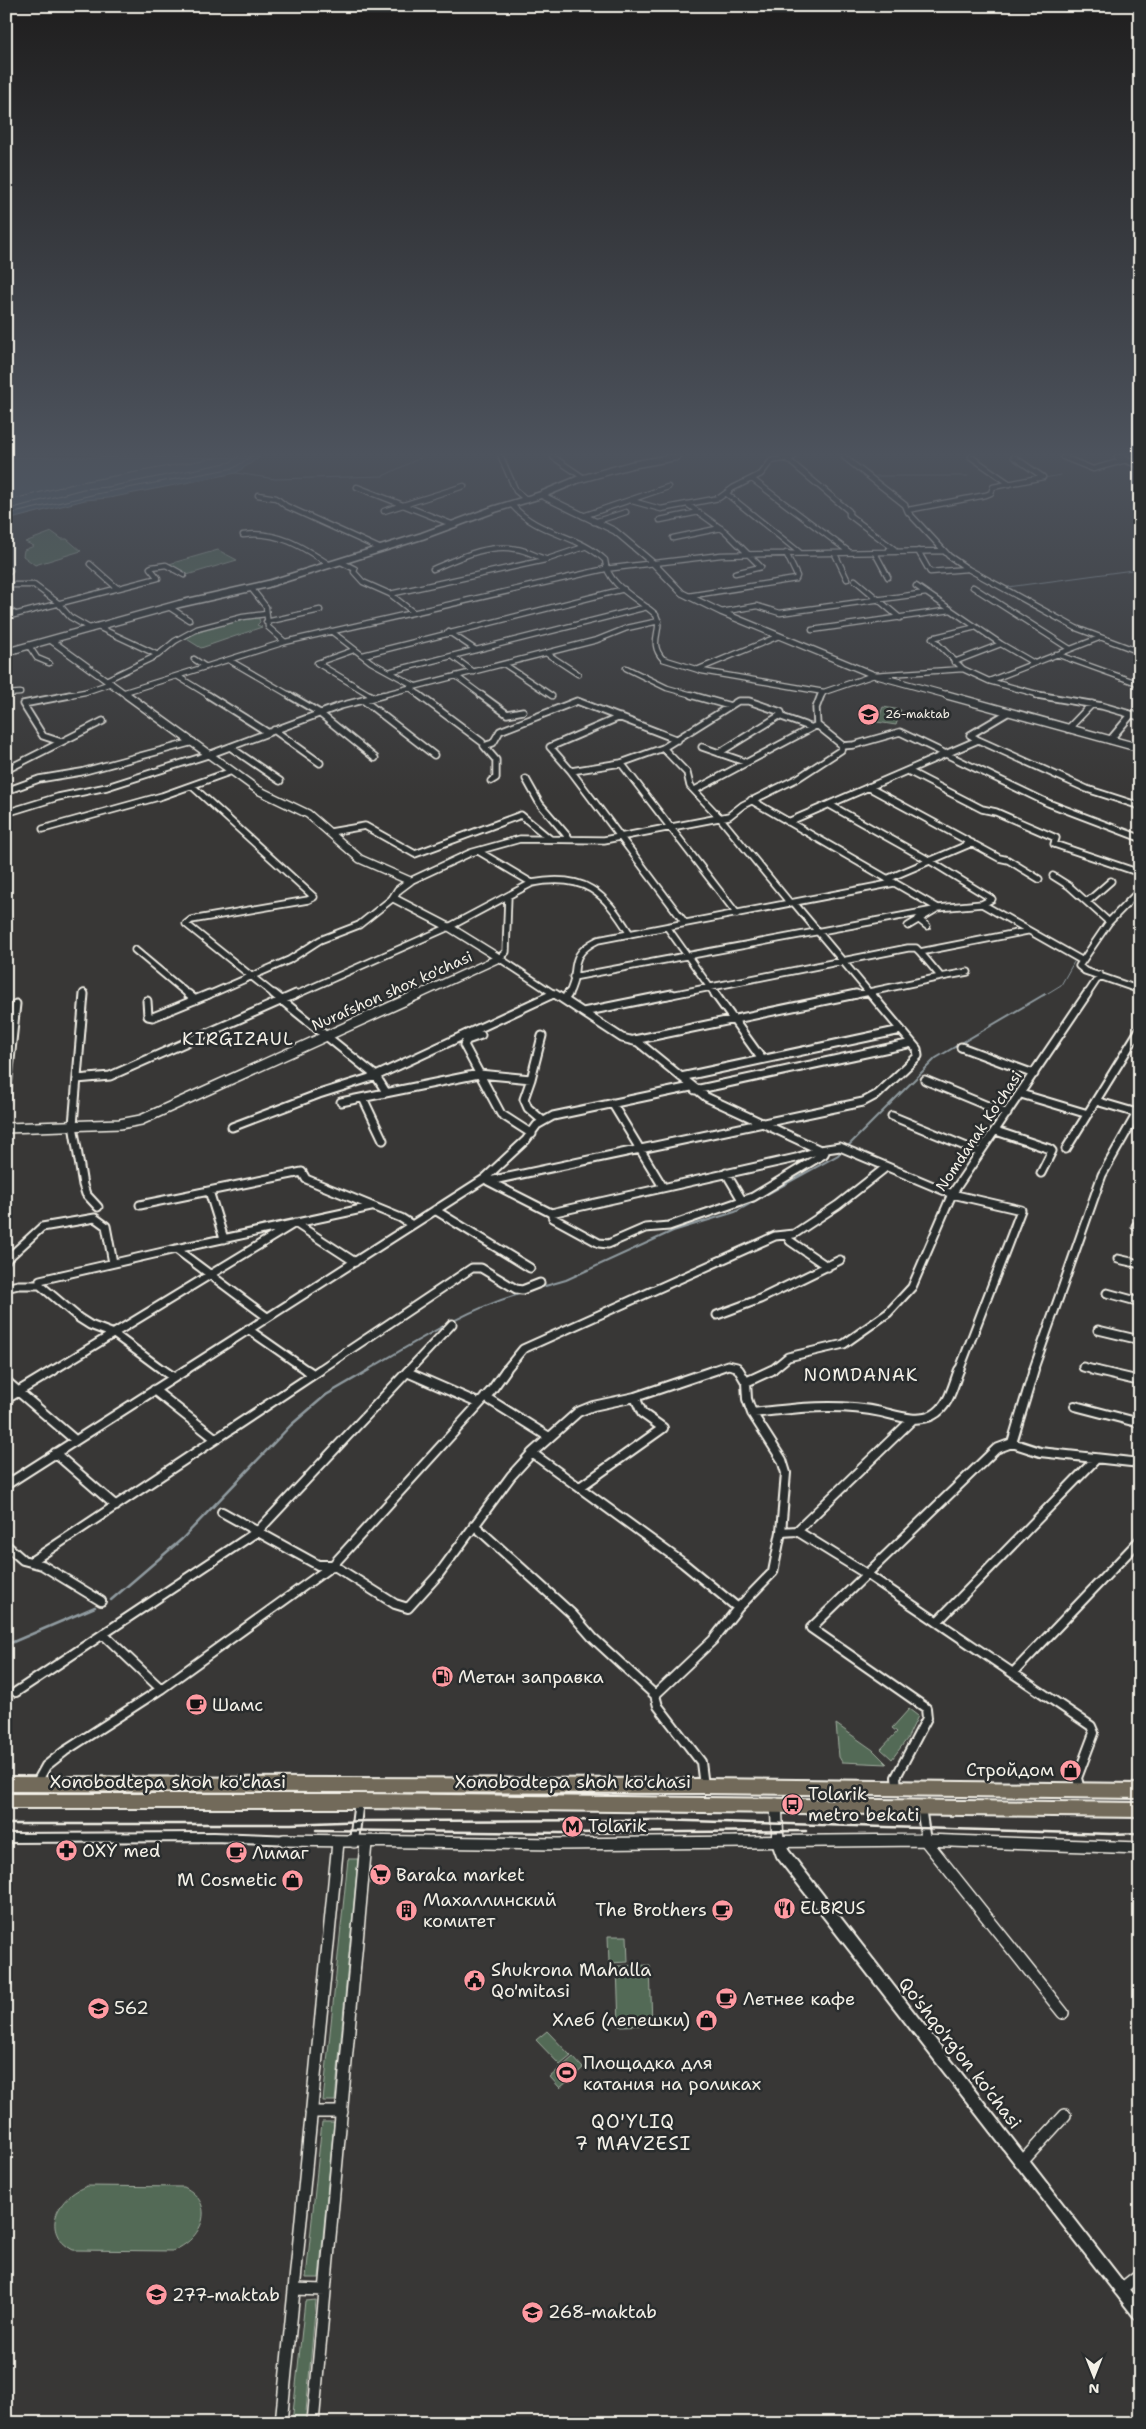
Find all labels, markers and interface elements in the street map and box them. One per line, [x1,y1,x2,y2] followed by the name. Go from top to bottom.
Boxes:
[857,702,881,726] school or university icon: 26-maktab
[885,706,950,722] place label: 26-maktab
[308,946,476,1036] street label: Nurafshon shox ko'chasi
[182,1027,294,1051] district label: KIRGIZAUL
[931,1067,1027,1195] street label: Nomdanak Ko'chasi
[804,1363,918,1387] district label: NOMDANAK
[430,1665,454,1689] fuel station icon: Метан заправка
[458,1665,604,1689] place label: Метан заправка
[184,1693,208,1717] cafe icon: Шамс
[212,1693,263,1717] place label: Шамс
[966,1758,1054,1782] place label: Стройдом
[1058,1758,1082,1782] shop icon: Стройдом
[50,1770,286,1794] street label: Xonobodtepa shoh ko'chasi
[455,1770,691,1794] street label: Xonobodtepa shoh ko'chasi
[808,1782,920,1827] place label: Tolarik metro bekati
[780,1792,804,1816] bus stop icon: Tolarik metro bekati
[560,1814,584,1838] metro station icon: Tolarik
[588,1814,647,1838] place label: Tolarik
[54,1839,78,1863] pharmacy icon: OXY med
[82,1839,160,1863] place label: OXY med
[224,1841,248,1865] cafe icon: Лимаг
[252,1841,309,1865] place label: Лимаг
[368,1863,392,1887] supermarket icon: Baraka market
[396,1863,525,1887] place label: Baraka market
[177,1868,277,1892] place label: M Cosmetic
[281,1868,305,1892] shop icon: M Cosmetic
[423,1888,557,1933] place label: Махаллинский комитет
[772,1896,796,1920] restaurant icon: ELBRUS
[800,1896,866,1920] place label: ELBRUS
[395,1898,419,1922] building icon: Махаллинский комитет
[595,1898,707,1922] place label: The Brothers
[711,1898,735,1922] cafe icon: The Brothers
[491,1958,651,2003] place label: Shukrona Mahalla Qo'mitasi
[463,1968,487,1992] public building icon: Shukrona Mahalla Qo'mitasi
[893,1972,1027,2134] street label: Qo'shqo'rg'on ko'chasi
[715,1987,739,2011] cafe icon: Летнее кафе
[743,1987,855,2011] place label: Летнее кафе
[86,1996,110,2020] school or university icon: 562
[114,1996,149,2020] place label: 562
[552,2008,690,2032] place label: Хлеб (лепешки)
[694,2008,718,2032] shop icon: Хлеб (лепешки)
[583,2051,761,2096] place label: Площадка для катания на роликах
[555,2061,579,2085] sports icon: Площадка для катания на роликах
[575,2109,691,2156] district label: QO'YLIQ 7 MAVZESI
[144,2283,168,2307] school or university icon: 277-maktab
[172,2283,280,2307] place label: 277-maktab
[520,2300,544,2324] school or university icon: 268-maktab
[548,2300,657,2324] place label: 268-maktab
[1068,2352,1118,2402] north arrow
[1088,2380,1100,2398] text: N

